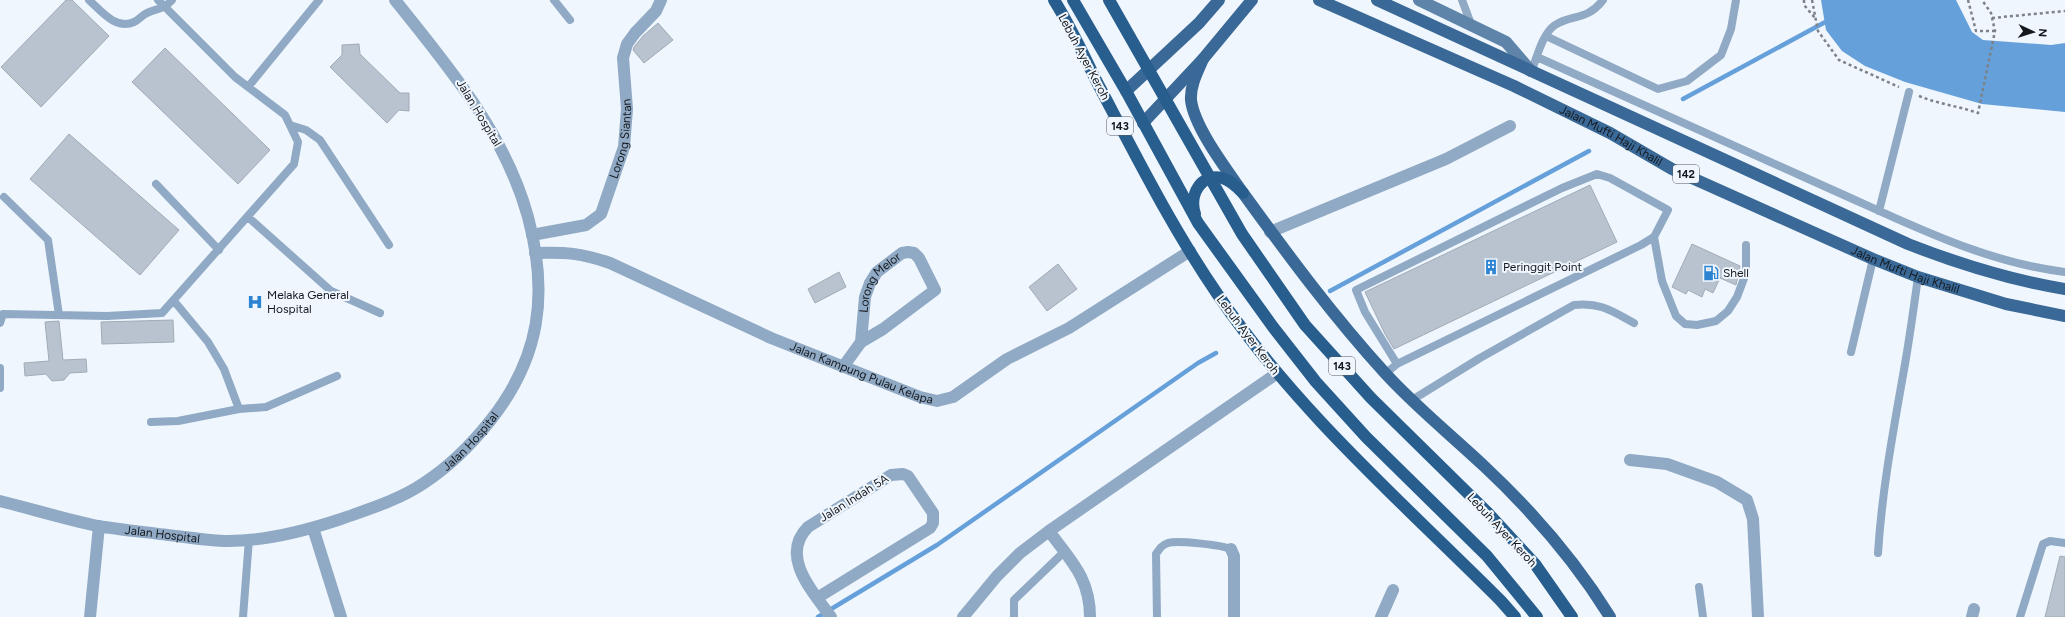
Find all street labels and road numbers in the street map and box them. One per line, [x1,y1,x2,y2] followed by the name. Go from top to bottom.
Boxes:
[1055,12,1113,103] street label: Lebuh Ayer Keroh
[454,77,504,149] street label: Jalan Hospital
[607,98,634,180] street label: Lorong Siantan
[1557,102,1665,169] street label: Jalan Mufti Haji Khalil
[1107,117,1133,135] road number: 143
[1673,165,1699,183] road number: 142
[1849,243,1961,296] street label: Jalan Mufti Haji Khalil
[857,250,903,313] street label: Lorong Melor
[1214,293,1282,378] street label: Lebuh Ayer Keroh
[788,339,935,407] street label: Jalan Kampung Pulau Kelapa
[1329,357,1355,375] road number: 143
[440,409,501,474] street label: Jalan Hospital
[817,471,891,525] street label: Jalan Indah 5A
[1464,490,1540,570] street label: Lebuh Ayer Keroh
[124,523,201,546] street label: Jalan Hospital

